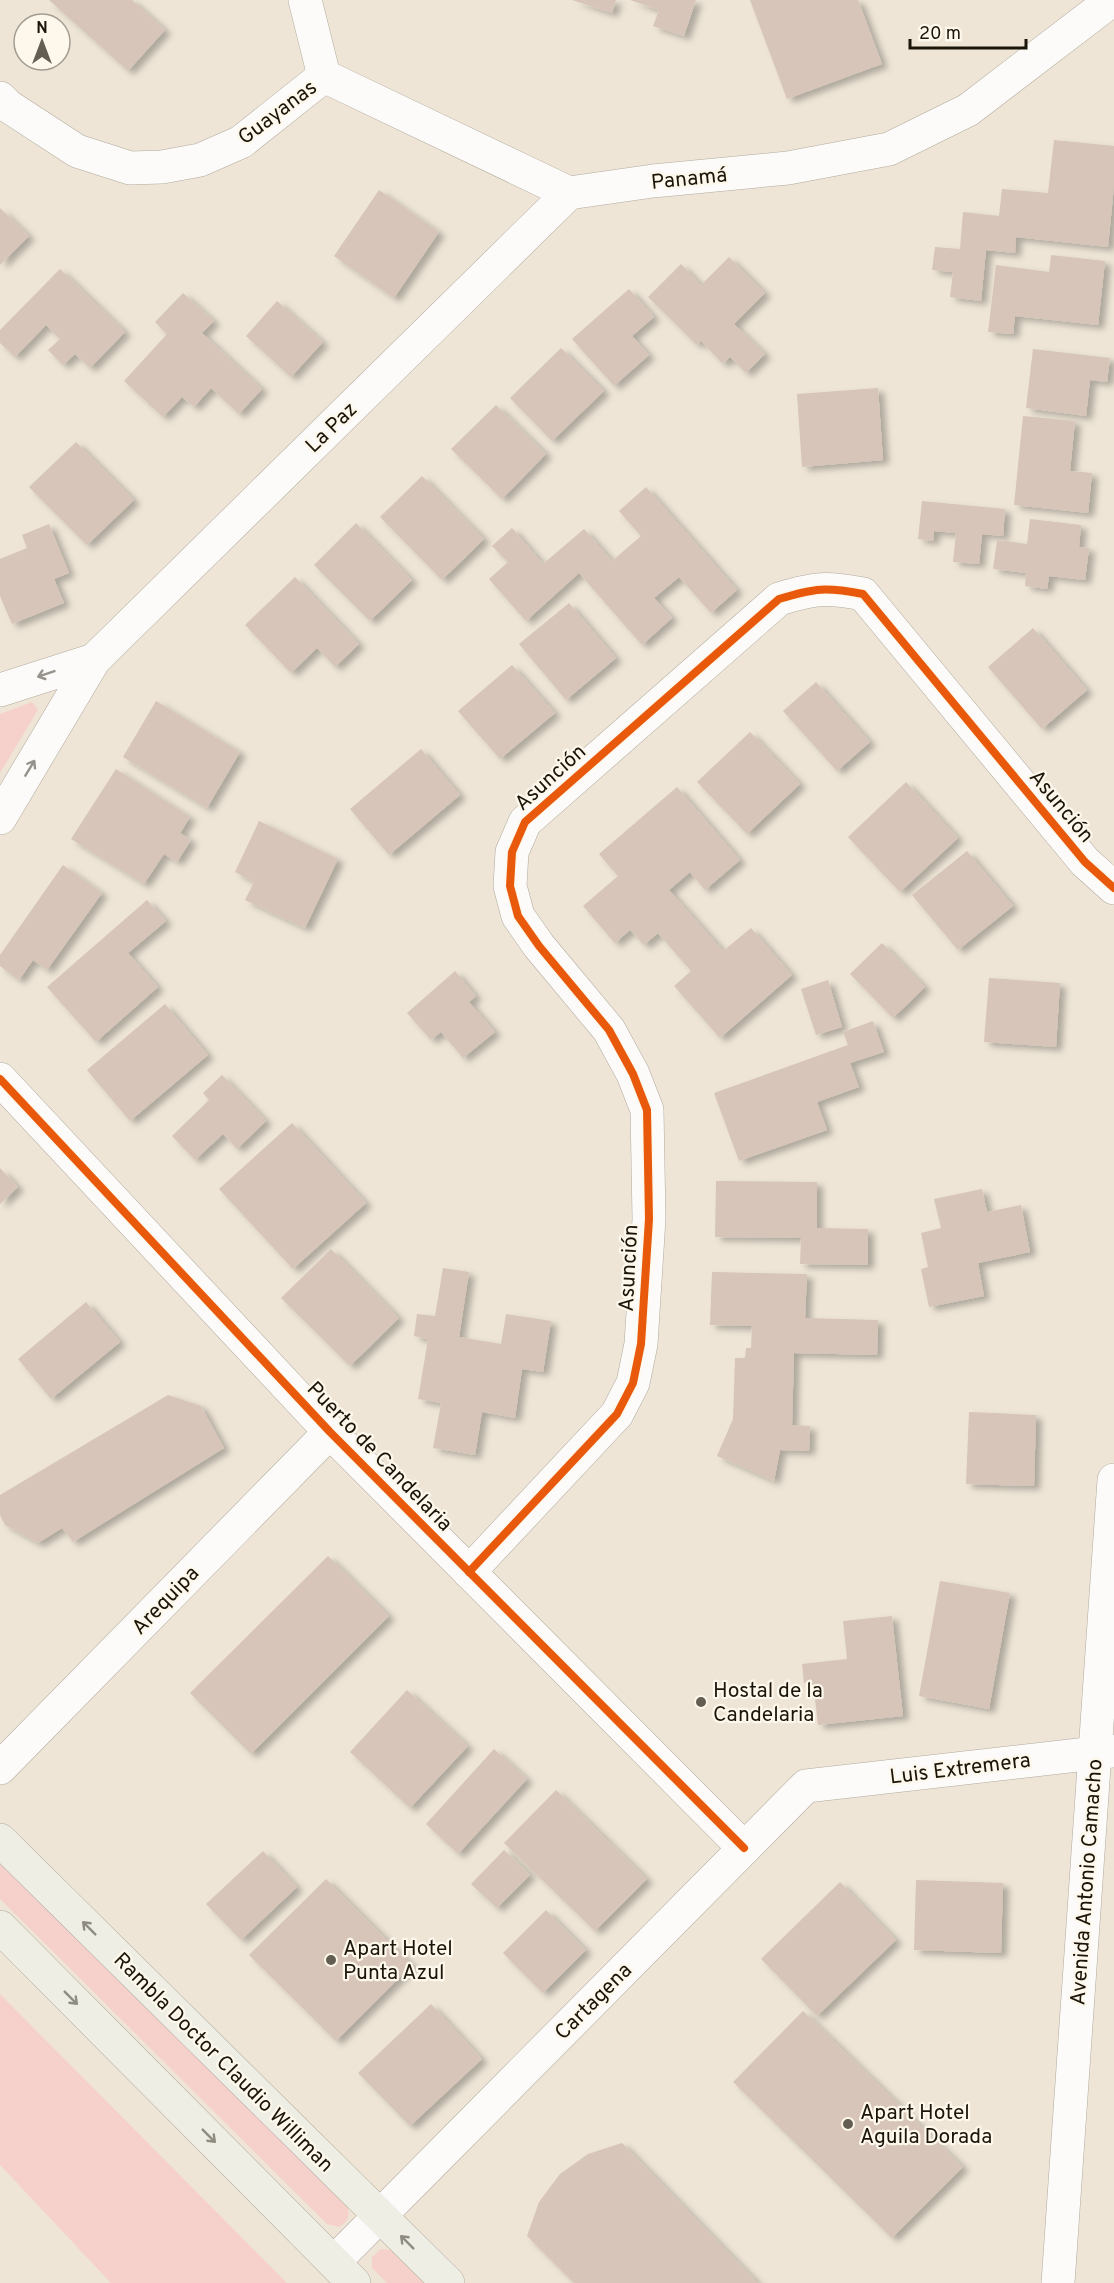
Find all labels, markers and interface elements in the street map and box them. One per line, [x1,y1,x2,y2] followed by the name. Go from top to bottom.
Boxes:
[12,12,72,72] north arrow
[910,12,1026,50] scale bar
[36,19,48,39] text: N
[919,23,961,46] text: 20 m
[233,75,323,152] street label: Guayanas
[650,162,728,197] street label: Panamá
[300,397,364,459] street label: La Paz
[38,670,56,681] one-way arrow
[510,739,592,817] street label: Asunción
[24,760,36,777] one-way arrow
[1022,765,1099,849] street label: Asunción
[614,1224,645,1312] street label: Asunción
[300,1376,458,1538] street label: Puerto de Candelaria
[127,1561,206,1641] street label: Arequipa
[713,1678,823,1729] place label: Hostal de la Candelaria
[694,1695,708,1709] marker: Hostal de la Candelaria
[888,1747,1032,1792] street label: Luis Extremera
[1065,1758,1110,2006] street label: Avenida Antonio Camacho
[81,1920,96,1935] one-way arrow
[343,1936,453,1987] place label: Apart Hotel Punta Azul
[107,1947,339,2179] street label: Rambla Doctor Claudio Williman
[324,1953,338,1967] marker: Apart Hotel Punta Azul
[550,1958,638,2046] street label: Cartagena
[64,1991,78,2006] one-way arrow
[860,2100,992,2151] place label: Apart Hotel Aguila Dorada
[841,2117,855,2131] marker: Apart Hotel Aguila Dorada
[201,2129,216,2144] one-way arrow
[399,2234,414,2249] one-way arrow

